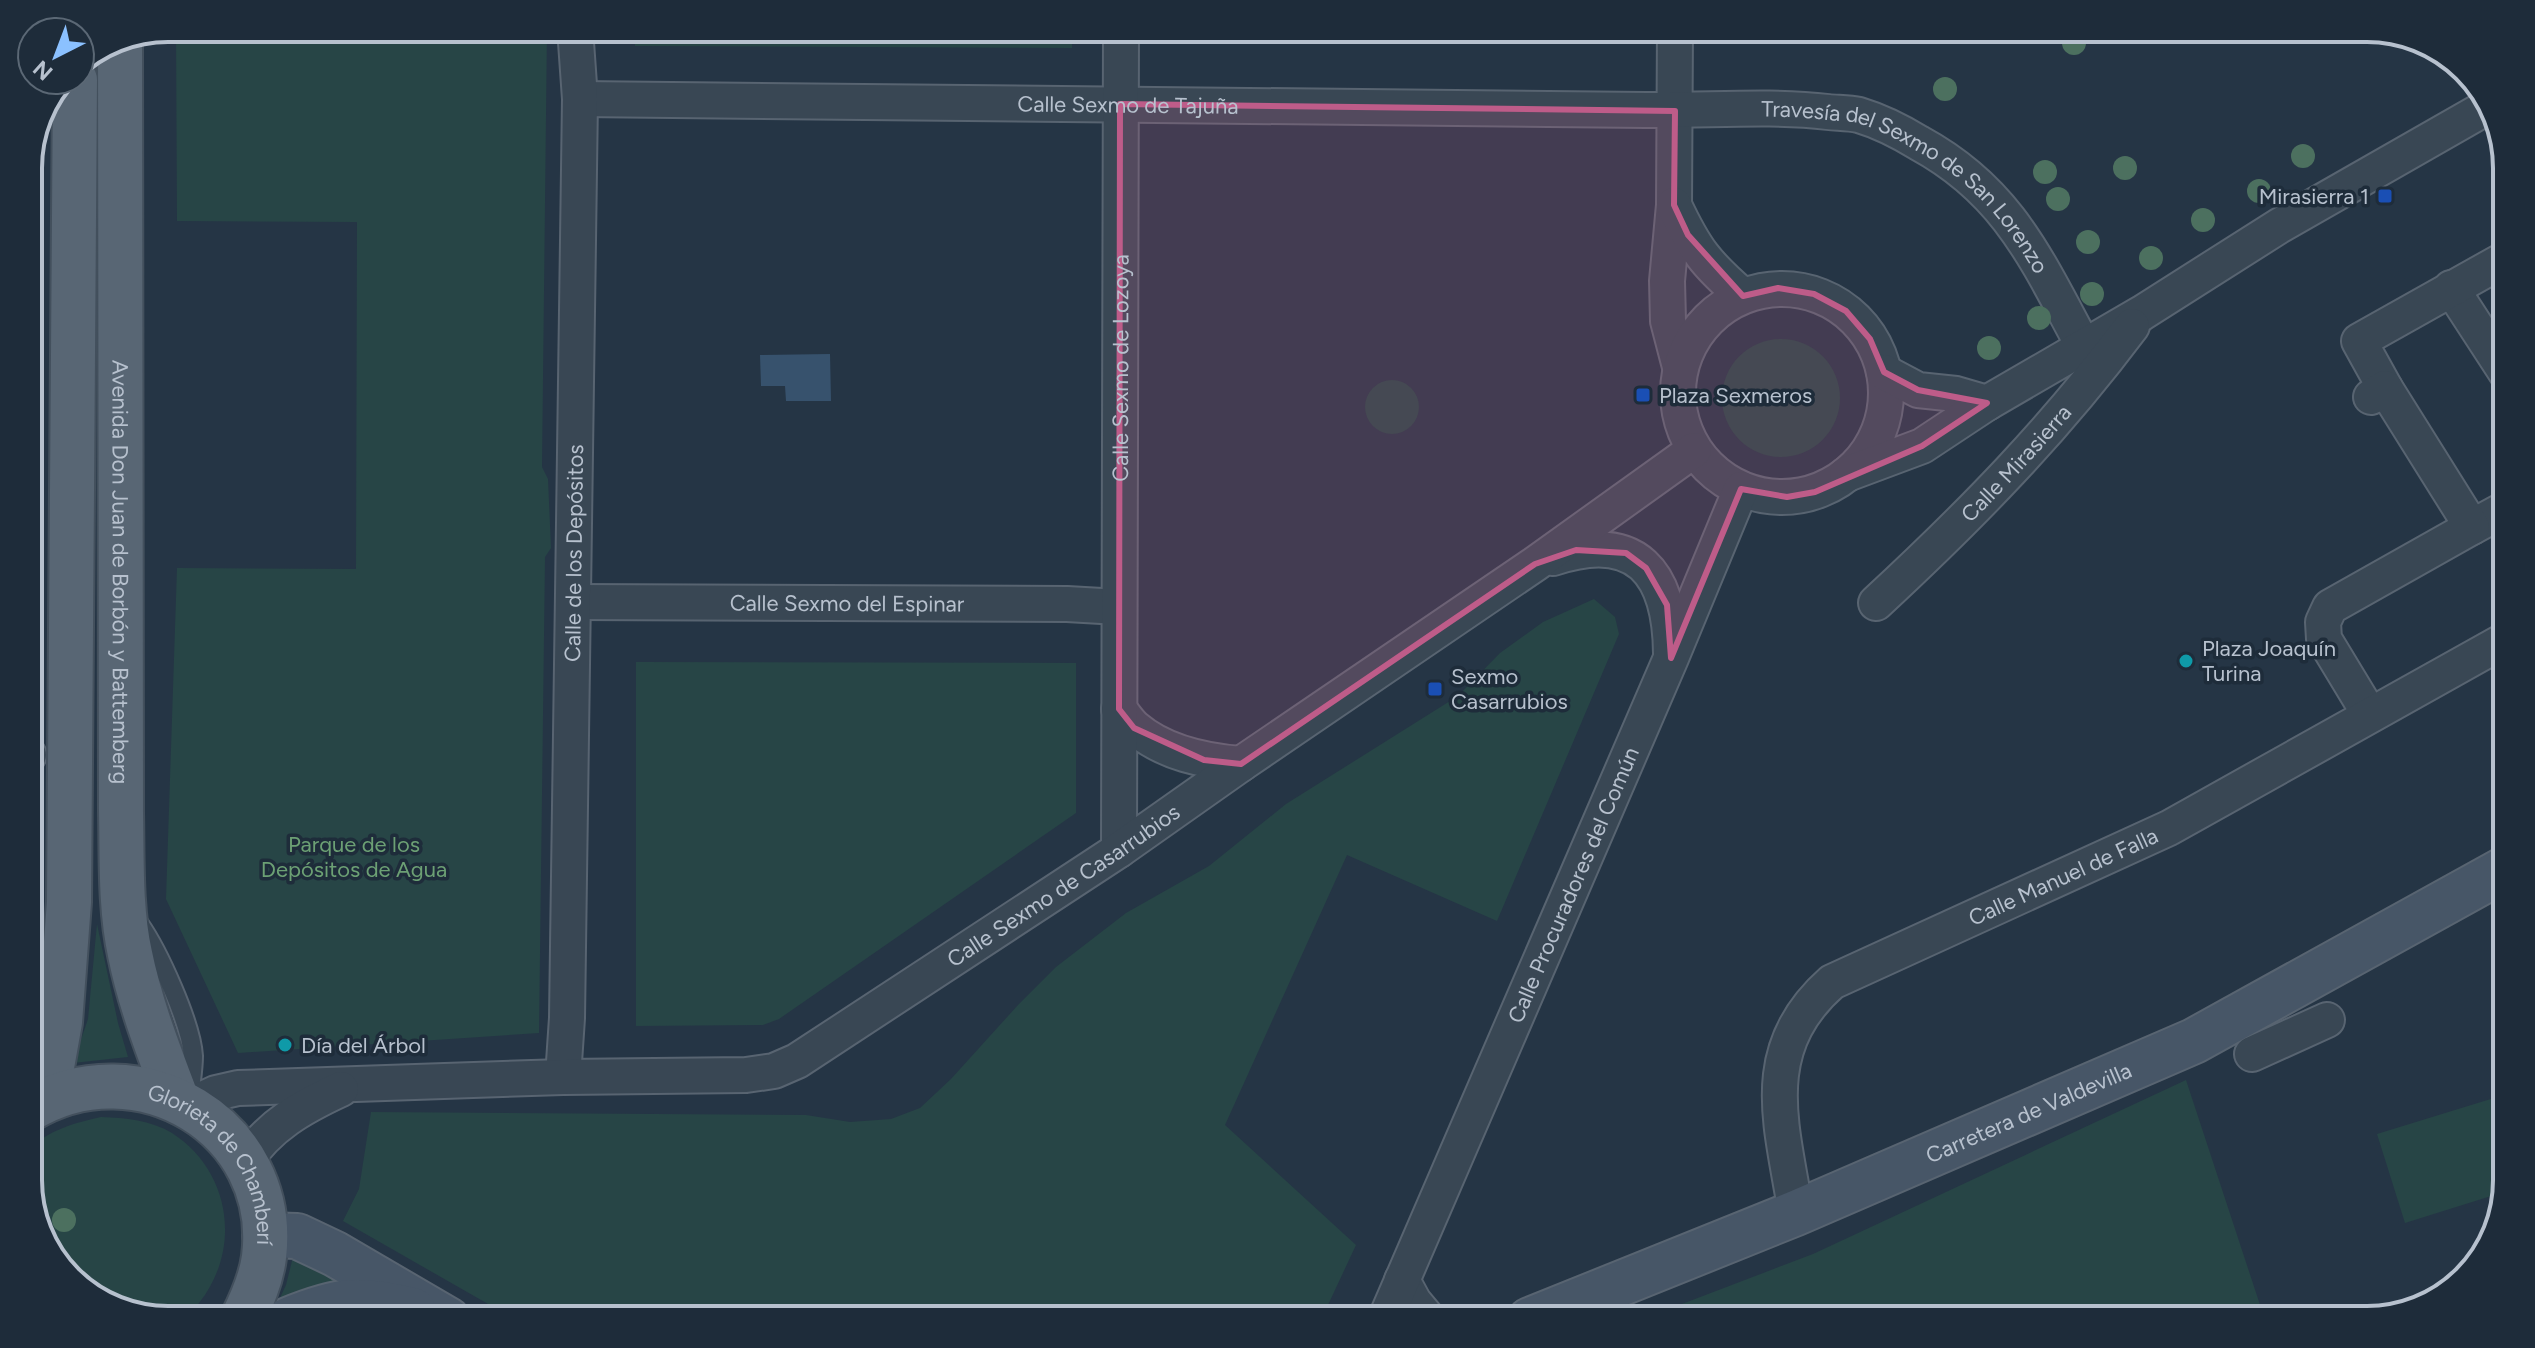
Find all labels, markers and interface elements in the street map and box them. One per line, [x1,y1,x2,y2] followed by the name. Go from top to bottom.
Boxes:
[16,16,96,96] north arrow
[28,55,58,86] text: N
[1017,91,1239,120] street label: Calle Sexmo de Tajuña
[1761,96,2054,278] street label: Travesía del Sexmo de San Lorenzo
[2259,183,2369,210] place label: Mirasierra 1
[2376,187,2394,205] marker: Mirasierra 1
[1107,254,1134,482] street label: Calle Sexmo de Lozoya
[106,360,134,784] street label: Avenida Don Juan de Borbón y Battemberg
[1659,382,1812,409] place label: Plaza Sexmeros
[1634,386,1652,404] marker: Plaza Sexmeros
[1955,399,2077,528] street label: Calle Mirasierra
[559,444,589,662] street label: Calle de los Depósitos
[730,590,965,618] street label: Calle Sexmo del Espinar
[2202,635,2336,687] place label: Plaza Joaquín Turina
[2177,652,2195,670] marker: Plaza Joaquín Turina
[1451,663,1568,715] place label: Sexmo Casarrubios
[1426,680,1444,698] marker: Sexmo Casarrubios
[1502,743,1645,1027] street label: Calle Procuradores del Común
[942,798,1185,973] street label: Calle Sexmo de Casarrubios
[1964,822,2162,932] street label: Calle Manuel de Falla
[261,831,447,883] park label: Parque de los Depósitos de Agua
[301,1032,426,1059] place label: Día del Árbol
[276,1036,294,1054] marker: Día del Árbol
[1922,1057,2136,1169] street label: Carretera de Valdevilla
[144,1078,278,1246] street label: Glorieta de Chamberí

